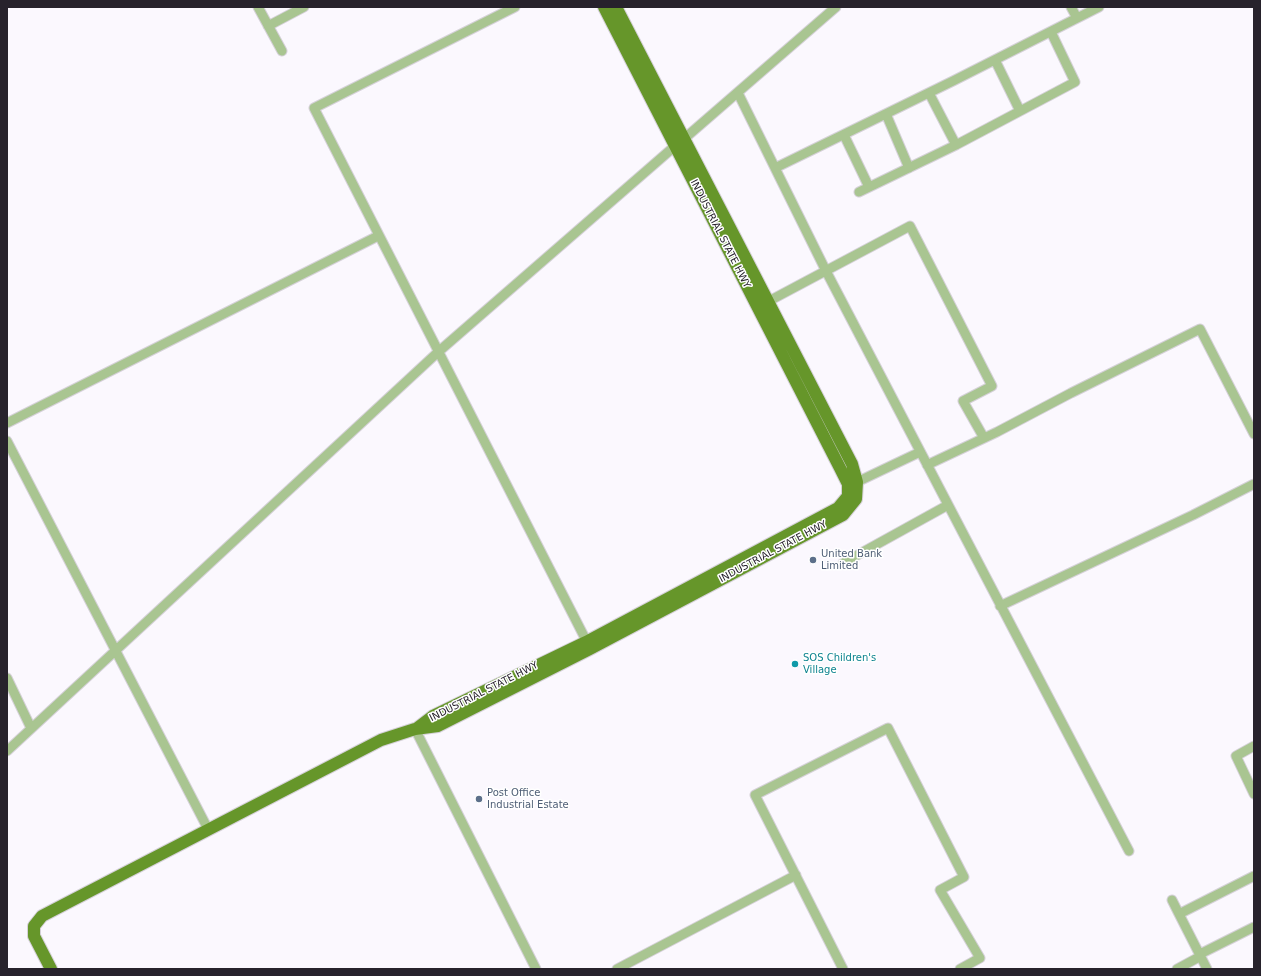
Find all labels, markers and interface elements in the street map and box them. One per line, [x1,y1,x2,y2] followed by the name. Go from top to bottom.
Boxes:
[687,178,753,290] street label: INDUSTRIAL STATE HWY
[717,518,829,586] street label: INDUSTRIAL STATE HWY
[821,548,882,572] place label: United Bank Limited
[808,555,818,565] marker: United Bank Limited
[803,652,876,676] place label: SOS Children's Village
[428,659,540,725] street label: INDUSTRIAL STATE HWY
[790,659,800,669] marker: SOS Children's Village
[487,787,569,810] place label: Post Office Industrial Estate
[474,794,484,804] marker: Post Office Industrial Estate

